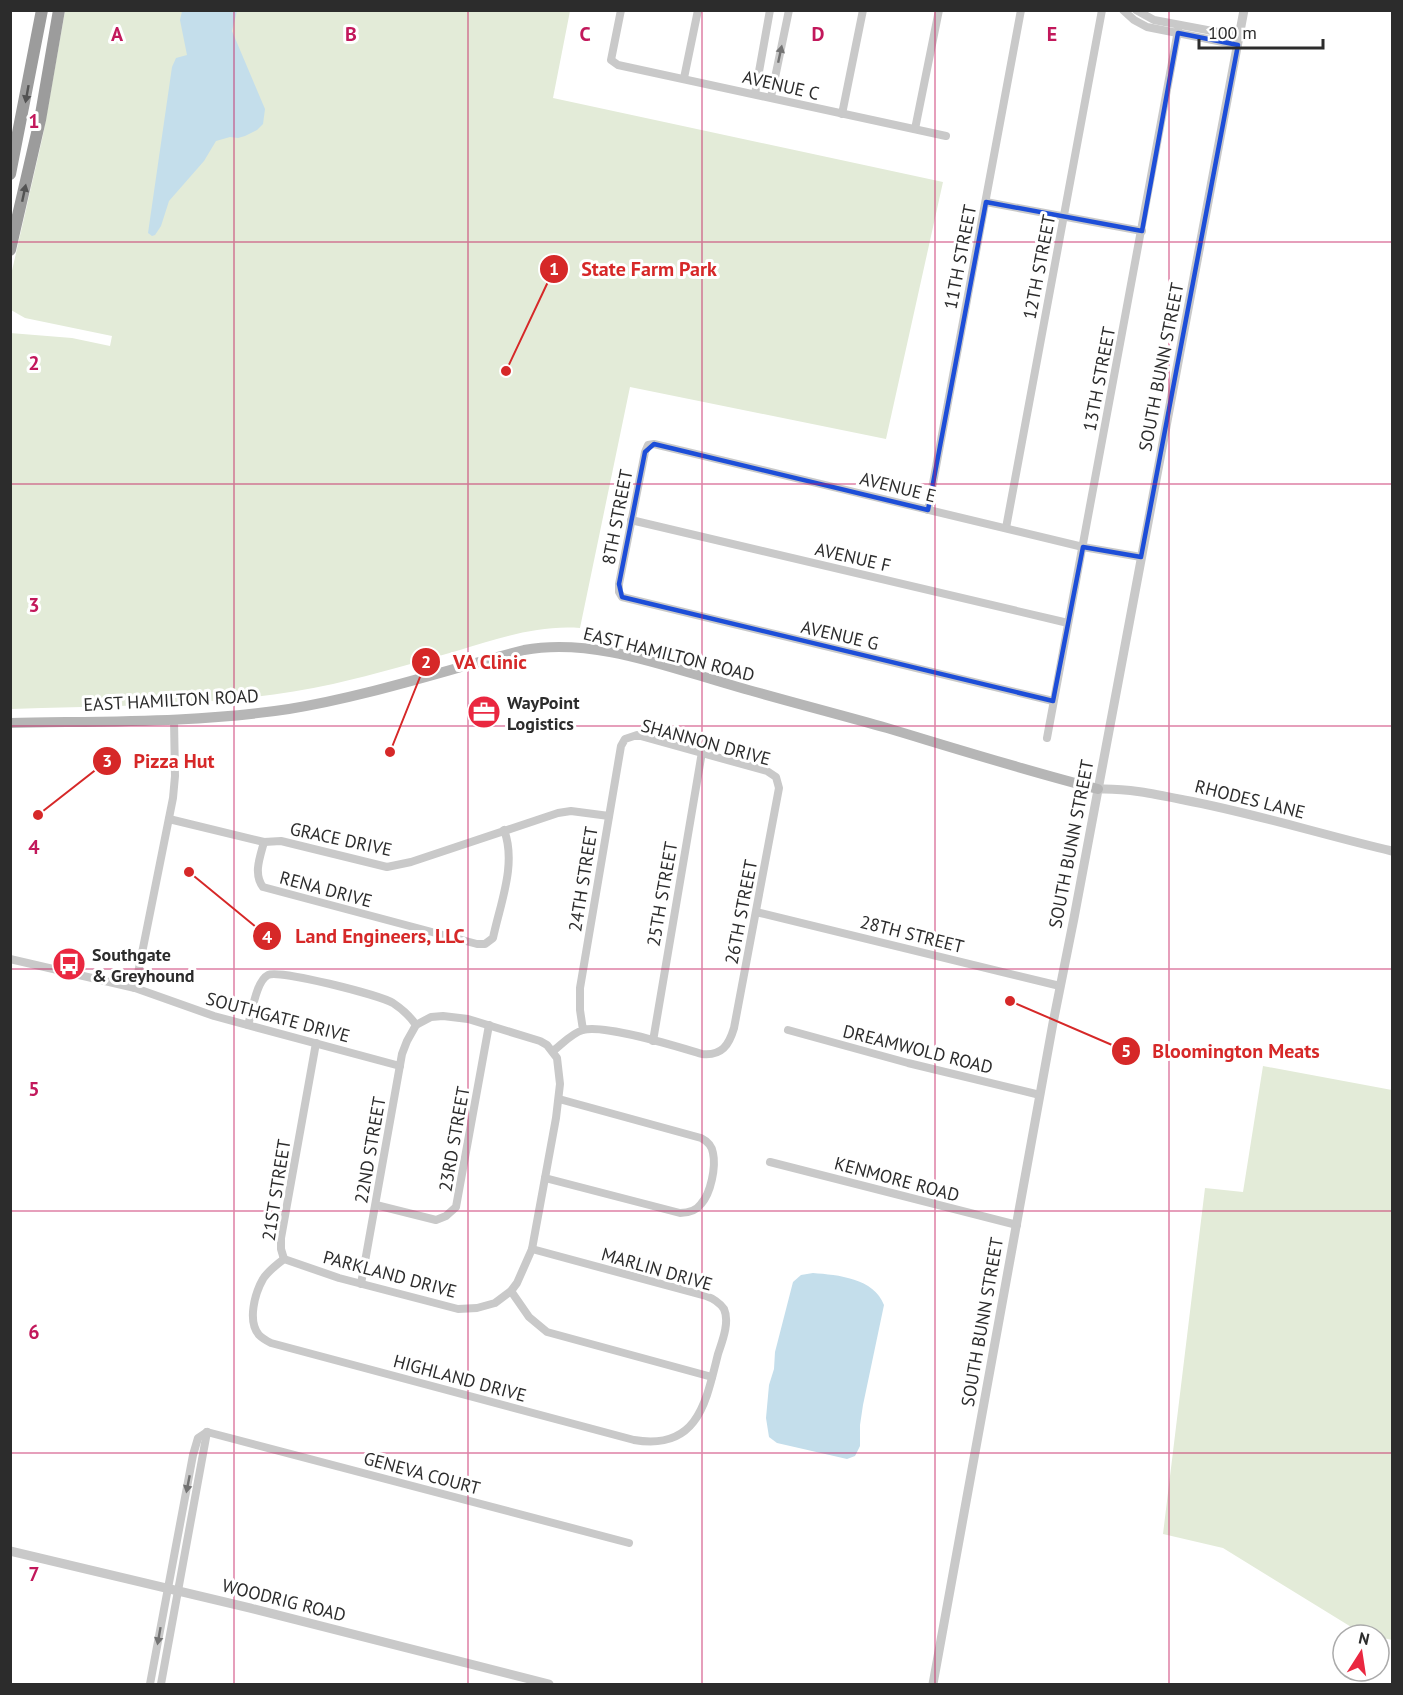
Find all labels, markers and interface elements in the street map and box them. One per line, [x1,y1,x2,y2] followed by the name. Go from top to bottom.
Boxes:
[1199,12,1324,50] scale bar
[111,21,124,47] text: A
[345,21,357,47] text: B
[579,21,591,47] text: C
[812,21,825,47] text: D
[1047,21,1057,47] text: E
[1208,21,1257,44] text: 100 m
[776,44,785,63] one-way arrow
[740,65,822,105] street label: AVENUE C
[22,85,31,104] one-way arrow
[28,108,40,134] text: 1
[19,184,29,202] one-way arrow
[939,203,981,311] street label: 11TH STREET
[1018,213,1060,321] street label: 12TH STREET
[539,250,728,288] callout: State Farm Park
[581,256,717,282] text: State Farm Park
[549,257,559,280] text: 1
[1133,281,1189,453] street label: SOUTH BUNN STREET
[1078,325,1120,433] street label: 13TH STREET
[28,350,40,376] text: 2
[858,466,938,508] street label: AVENUE E
[597,468,637,566] street label: 8TH STREET
[813,537,893,577] street label: AVENUE F
[28,592,40,618] text: 3
[799,615,881,655] street label: AVENUE G
[581,622,757,686] street label: EAST HAMILTON ROAD
[411,643,540,681] callout: VA Clinic
[452,649,527,675] text: VA Clinic
[421,650,431,673] text: 2
[83,684,259,716] street label: EAST HAMILTON ROAD
[507,691,580,735] place label: WayPoint Logistics
[466,694,502,730] office icon: WayPoint Logistics
[639,714,773,770] street label: SHANNON DRIVE
[92,742,226,780] callout: Pizza Hut
[134,748,214,774] text: Pizza Hut
[102,749,112,772] text: 3
[1043,758,1099,930] street label: SOUTH BUNN STREET
[1193,774,1307,824] street label: RHODES LANE
[288,817,394,861] street label: GRACE DRIVE
[563,825,603,933] street label: 24TH STREET
[28,834,40,860] text: 4
[641,840,683,948] street label: 25TH STREET
[720,858,762,966] street label: 26TH STREET
[277,866,375,912] street label: RENA DRIVE
[858,910,966,958] street label: 28TH STREET
[252,917,477,955] callout: Land Engineers, LLC
[295,923,465,949] text: Land Engineers, LLC
[262,925,272,948] text: 4
[92,943,194,987] place label: Southgate & Greyhound
[51,946,87,982] bus stop icon: Southgate & Greyhound
[204,987,352,1047] street label: SOUTHGATE DRIVE
[841,1019,995,1079] street label: DREAMWOLD ROAD
[1111,1032,1332,1070] callout: Bloomington Meats
[1152,1038,1320,1064] text: Bloomington Meats
[1121,1039,1131,1062] text: 5
[28,1076,40,1102] text: 5
[433,1085,475,1193] street label: 23RD STREET
[349,1095,391,1205] street label: 22ND STREET
[257,1137,295,1243] street label: 21ST STREET
[832,1151,962,1207] street label: KENMORE ROAD
[956,1236,1008,1408] street label: SOUTH BUNN STREET
[599,1242,715,1296] street label: MARLIN DRIVE
[321,1245,459,1303] street label: PARKLAND DRIVE
[28,1319,40,1345] text: 6
[391,1349,529,1407] street label: HIGHLAND DRIVE
[361,1446,483,1500] street label: GENEVA COURT
[183,1475,192,1494] one-way arrow
[28,1561,40,1587] text: 7
[220,1574,348,1626] street label: WOODRIG ROAD
[1331,1623,1391,1683] north arrow
[154,1627,163,1646] one-way arrow
[1357,1627,1371,1649] text: N

